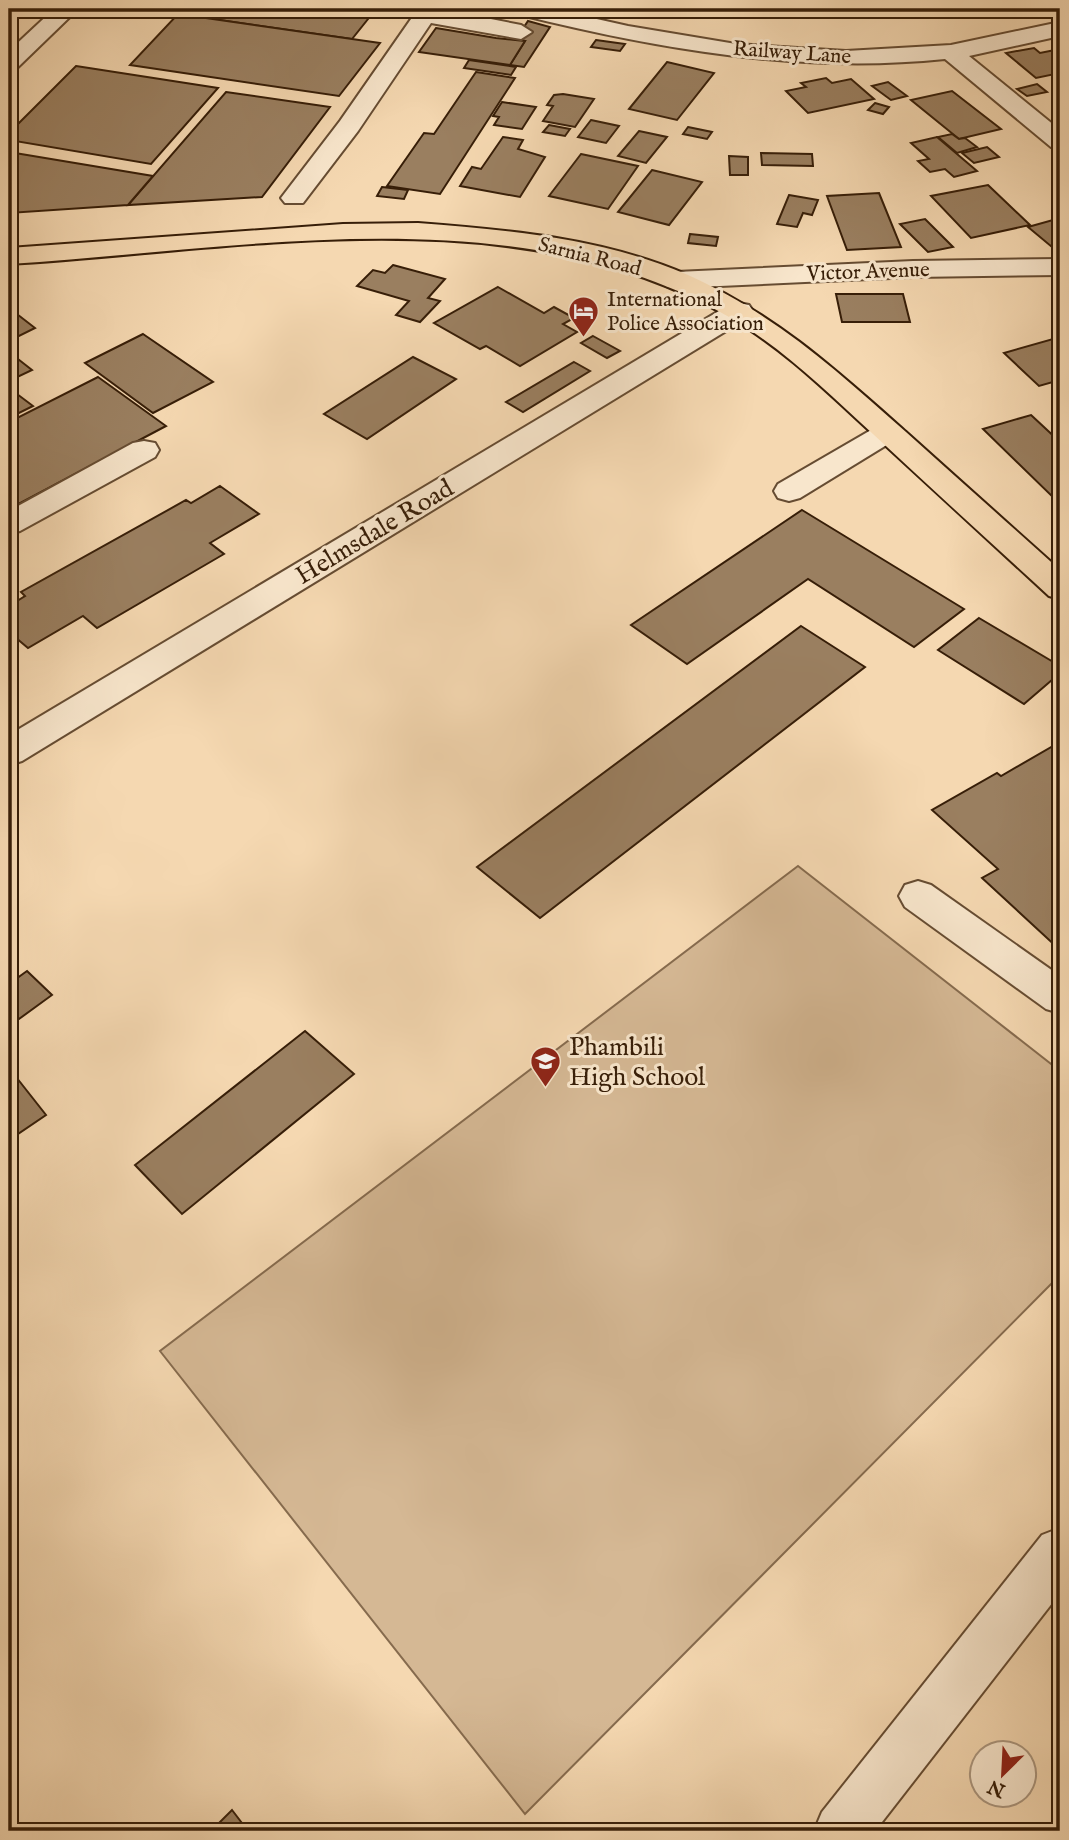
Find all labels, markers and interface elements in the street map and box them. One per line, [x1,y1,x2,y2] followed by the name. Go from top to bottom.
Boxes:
[732,36,852,71] street label: Railway Lane
[535,232,645,284] street label: Sarnia Road
[805,257,930,288] street label: Victor Avenue
[607,287,764,338] place label: International Police Association
[567,294,601,338] hotel icon: International Police Association
[290,472,460,592] street label: Helmsdale Road
[569,1031,706,1094] place label: Phambili High School
[529,1044,563,1088] school or university icon: Phambili High School
[968,1738,1038,1808] north arrow
[984,1773,1010,1802] text: N

